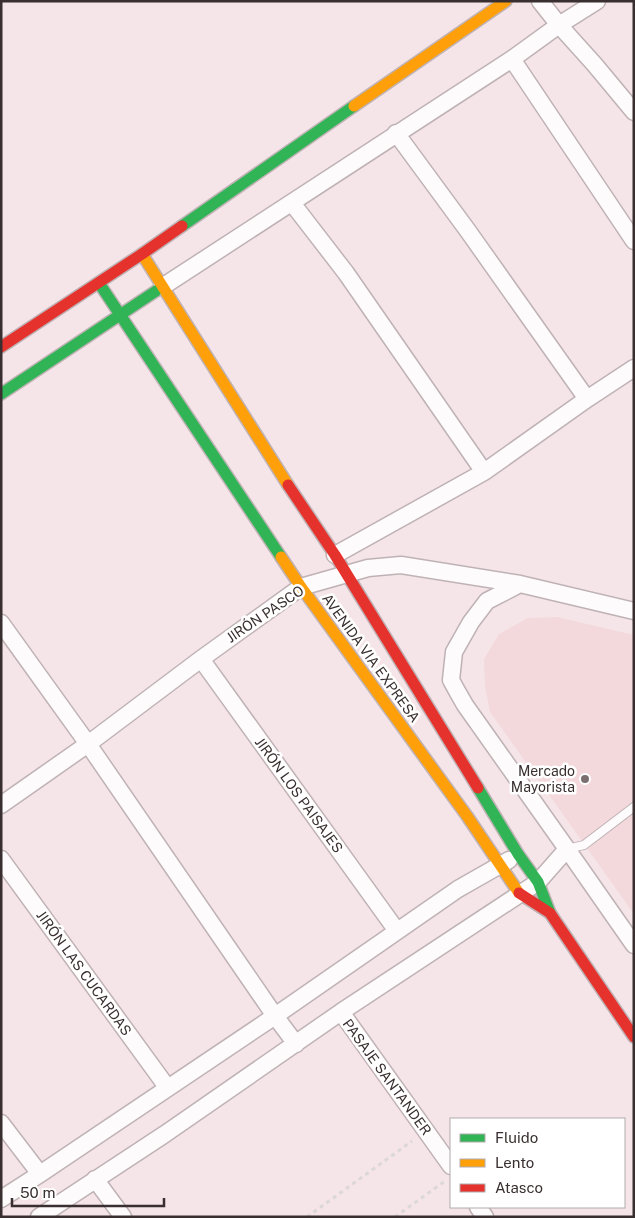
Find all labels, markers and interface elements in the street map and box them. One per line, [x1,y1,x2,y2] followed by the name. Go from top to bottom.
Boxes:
[222,581,307,646] street label: JIRÓN PASCO
[319,591,423,725] street label: AVENIDA VIA EXPRESA
[252,733,348,856] street label: JIRÓN LOS PAISAJES
[511,763,575,795] place label: Mercado Mayorista
[579,773,591,785] marker: Mercado Mayorista
[33,906,136,1039] street label: JIRÓN LAS CUCARDAS
[339,1016,435,1138] street label: PASAJE SANTANDER
[450,1118,625,1208] legend
[495,1129,538,1146] text: Fluido
[495,1154,534,1171] text: Lento
[12,1176,165,1208] scale bar
[495,1179,543,1196] text: Atasco
[20,1184,55,1201] text: 50 m

